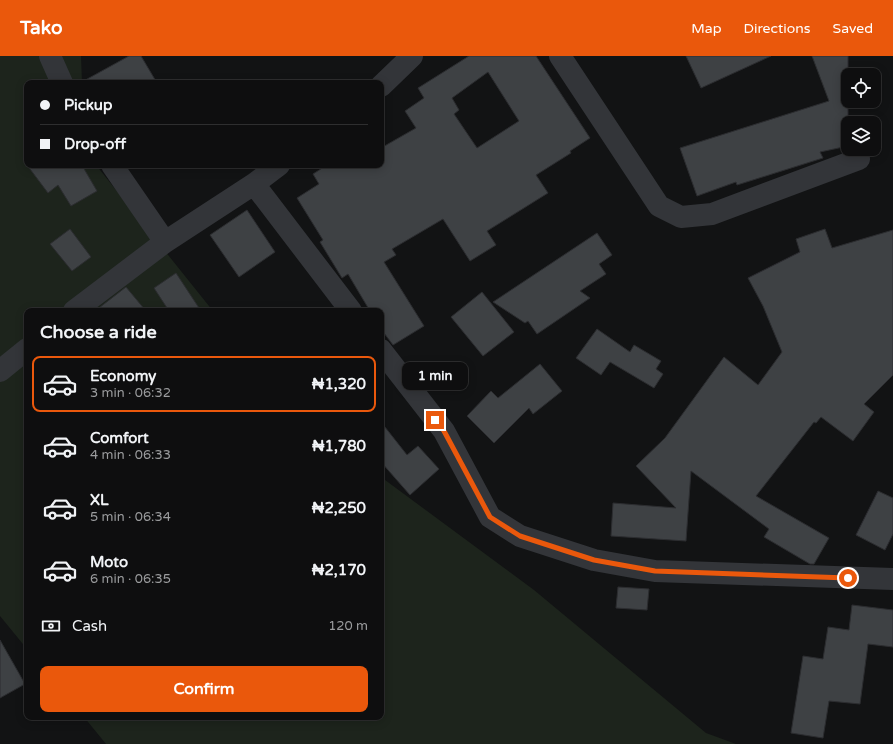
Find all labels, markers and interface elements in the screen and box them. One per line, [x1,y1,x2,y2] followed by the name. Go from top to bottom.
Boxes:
[20,17,62,39] text: Tako
[691,20,722,37] text: Map
[744,20,811,37] text: Directions
[833,20,873,37] text: Saved
[841,68,881,156] map controls
[841,68,881,108] button: locate
[64,96,112,114] text: Pickup
[841,116,881,156] button: layers
[64,135,126,153] text: Drop-off
[40,321,157,343] text: Choose a ride
[402,362,468,390] callout: 1 min
[42,366,78,402] icon: car
[90,367,156,385] text: Economy
[418,368,452,384] text: 1 min
[312,375,366,393] text: ₦1,320
[90,385,171,401] text: 3 min · 06:32
[426,411,444,429] route end
[42,428,78,464] icon: car
[90,429,149,447] text: Comfort
[312,437,366,455] text: ₦1,780
[90,447,171,463] text: 4 min · 06:33
[42,490,78,526] icon: car
[90,491,109,509] text: XL
[312,499,366,517] text: ₦2,250
[90,509,171,525] text: 5 min · 06:34
[42,552,78,588] icon: car
[90,553,128,571] text: Moto
[312,561,366,579] text: ₦2,170
[839,569,857,587] route start
[90,571,171,587] text: 6 min · 06:35
[40,615,62,637] icon: cash
[72,617,107,635] text: Cash
[328,618,368,634] text: 120 m
[40,666,368,712] button: Confirm

